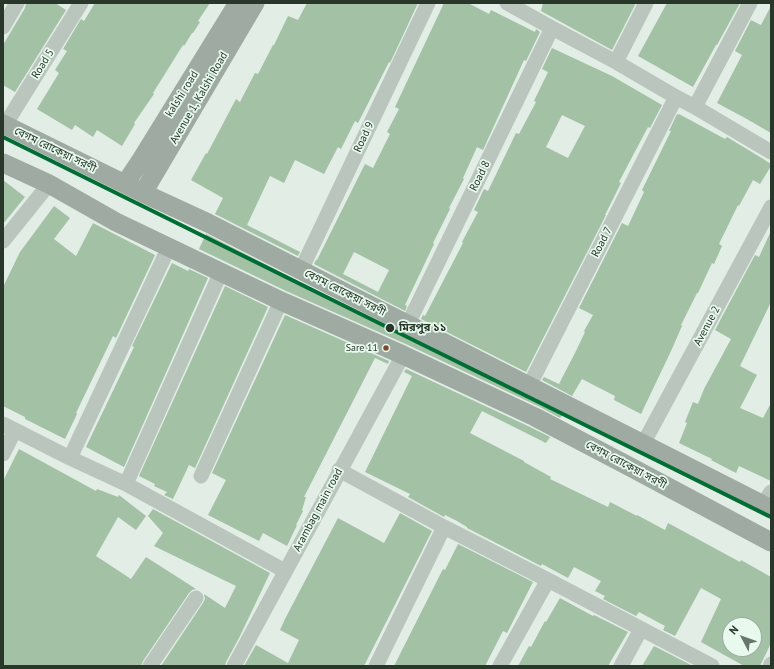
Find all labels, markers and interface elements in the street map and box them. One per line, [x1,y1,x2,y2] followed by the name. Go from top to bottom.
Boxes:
[29,47,57,81] street label: Road 5
[167,50,231,146] street label: Avenue 1, Kalshi Road
[163,69,201,119] street label: kalshi road
[351,120,377,154] street label: Road 9
[12,124,98,176] street label: বেগম রোকেয়া সরণী
[467,159,493,193] street label: Road 8
[589,225,615,259] street label: Road 7
[302,267,388,319] street label: বেগম রোকেয়া সরণী
[691,304,723,348] street label: Avenue 2
[399,321,447,335] place label: মিরপুর ১১
[384,322,396,334] marker: মিরপুর ১১
[346,342,378,354] place label: Sare 11
[381,343,391,353] marker: Sare 11
[583,438,669,492] street label: বেগম রোকেয়া সরণী
[291,466,345,554] street label: Arambag main road
[722,617,762,657] north arrow
[726,622,741,637] text: N

